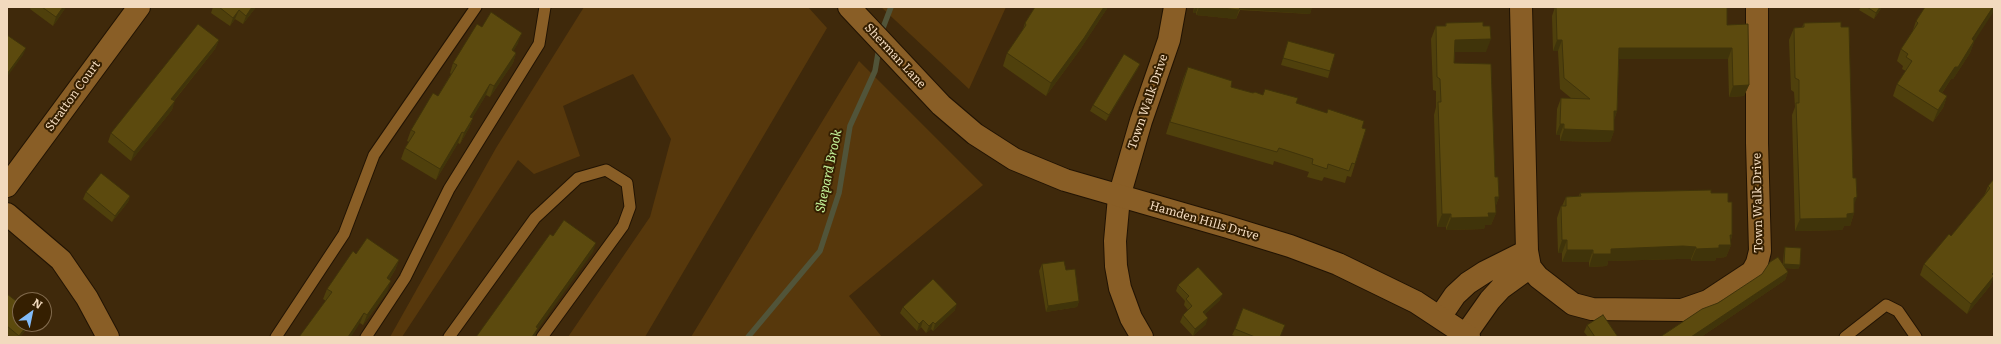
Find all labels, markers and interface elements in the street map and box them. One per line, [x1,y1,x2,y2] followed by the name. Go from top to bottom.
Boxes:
[861,21,929,91] street label: Sherman Lane
[1125,52,1171,152] street label: Town Walk Drive
[43,58,103,134] street label: Stratton Court
[813,128,845,214] water label: Shepard Brook
[1750,153,1766,253] street label: Town Walk Drive
[1148,198,1260,244] street label: Hamden Hills Drive
[12,292,52,332] north arrow
[30,294,46,312] text: N

